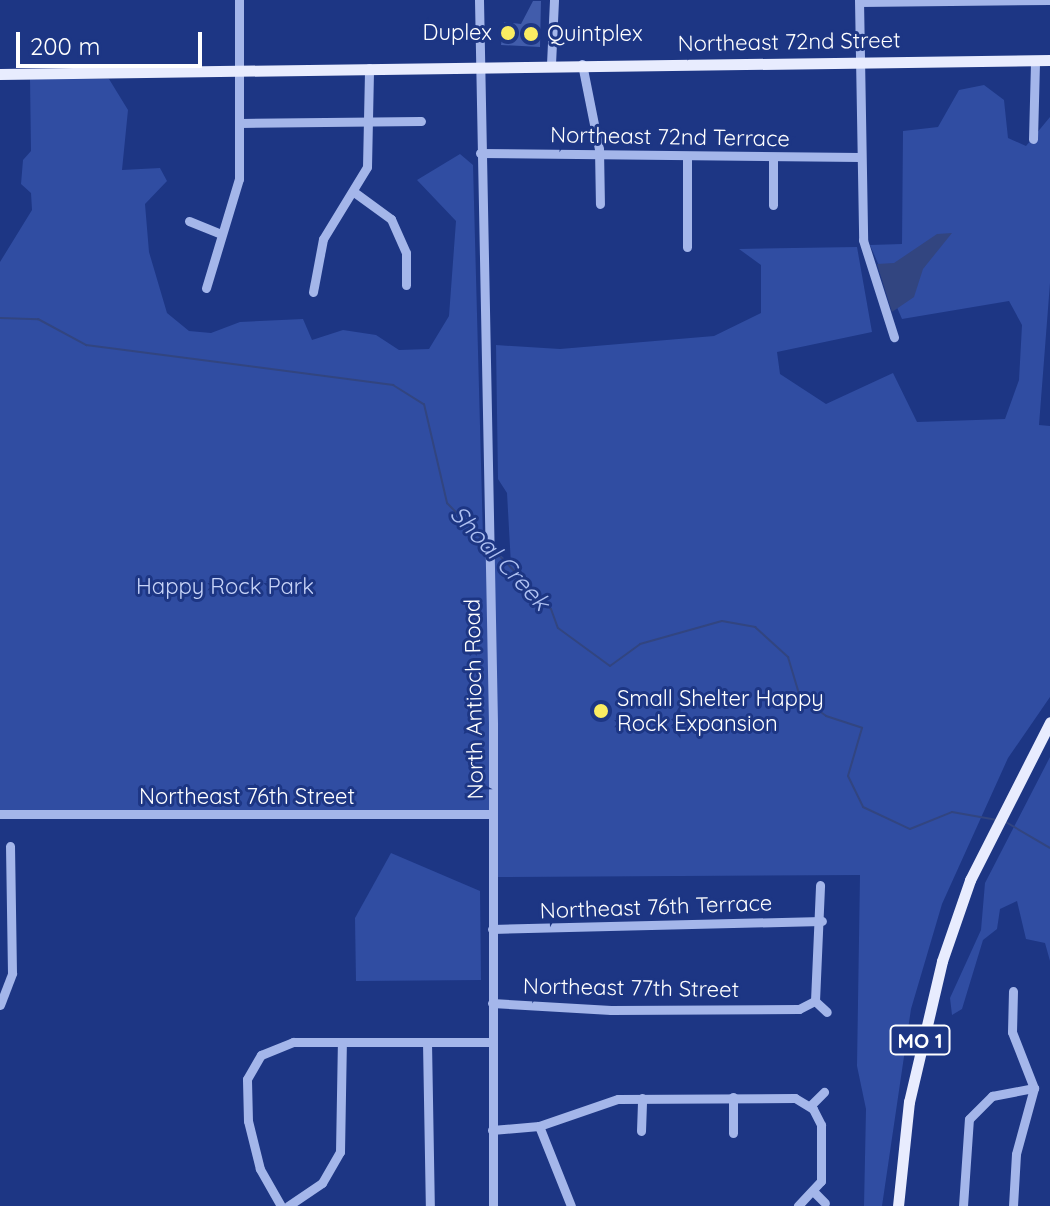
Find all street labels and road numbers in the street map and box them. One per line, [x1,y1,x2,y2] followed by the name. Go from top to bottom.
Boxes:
[677,27,901,57] street label: Northeast 72nd Street
[550,122,790,152] street label: Northeast 72nd Terrace
[459,598,489,800] street label: North Antioch Road
[139,784,355,810] street label: Northeast 76th Street
[539,890,773,924] street label: Northeast 76th Terrace
[523,973,739,1003] street label: Northeast 77th Street
[888,1024,952,1056] road number: MO 1

